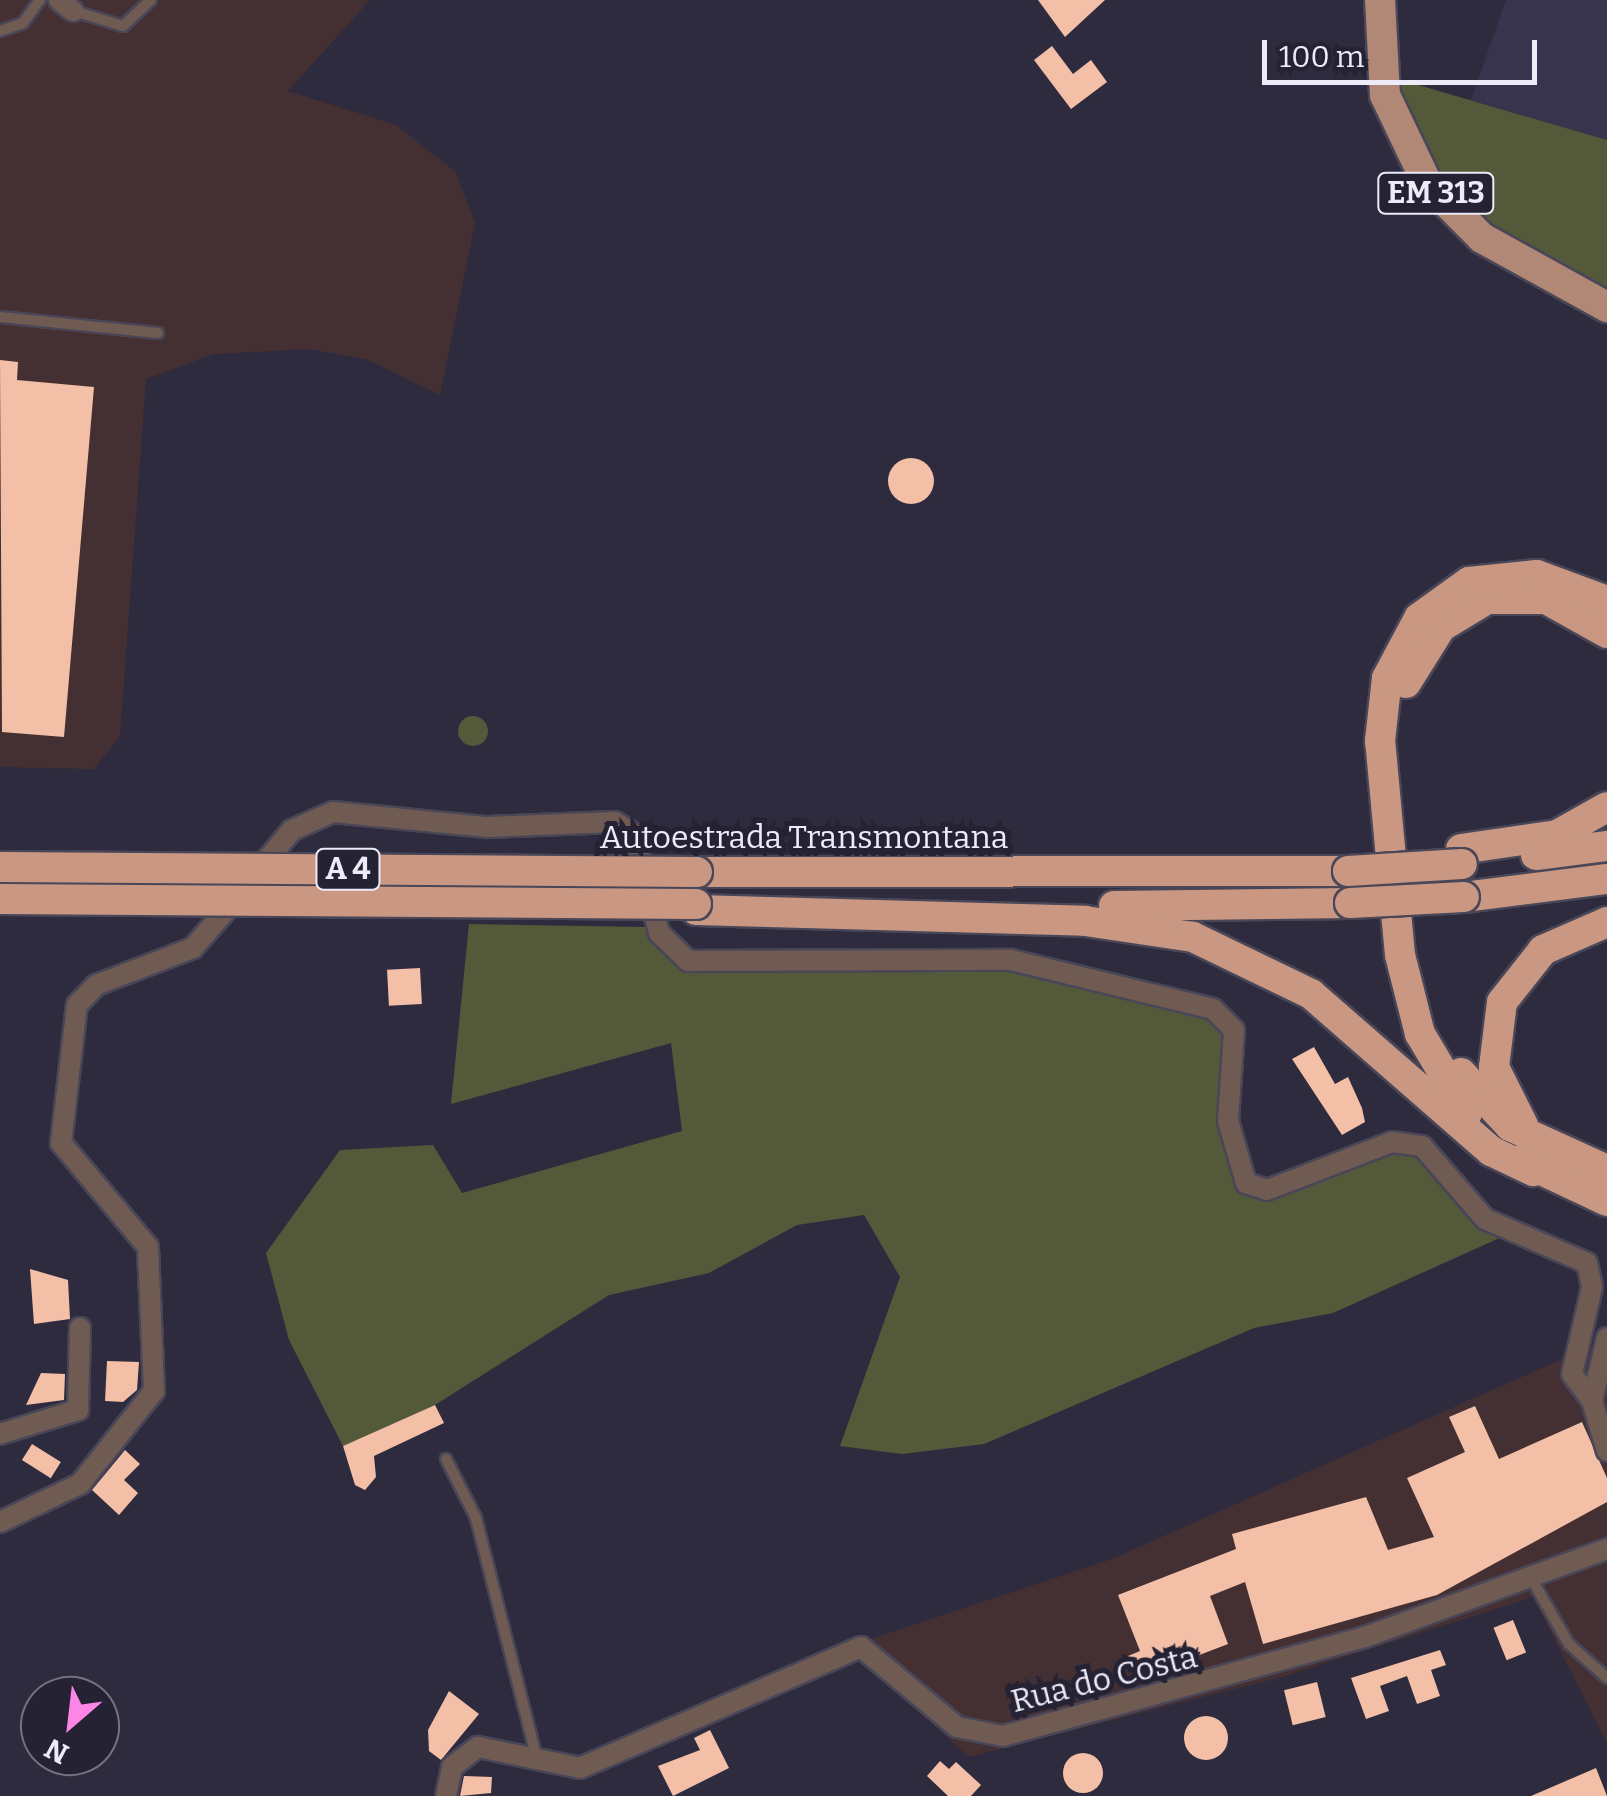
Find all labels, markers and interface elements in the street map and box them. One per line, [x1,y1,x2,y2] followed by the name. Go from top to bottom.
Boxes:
[1267,20,1542,82] scale bar
[1279,39,1364,75] text: 100 m
[1376,168,1496,218] road number: EM 313
[600,818,1008,856] street label: Autoestrada Transmontana
[313,844,383,894] road number: A 4
[1007,1637,1201,1721] street label: Rua do Costa
[20,1676,120,1776] north arrow
[39,1732,74,1771] text: N

